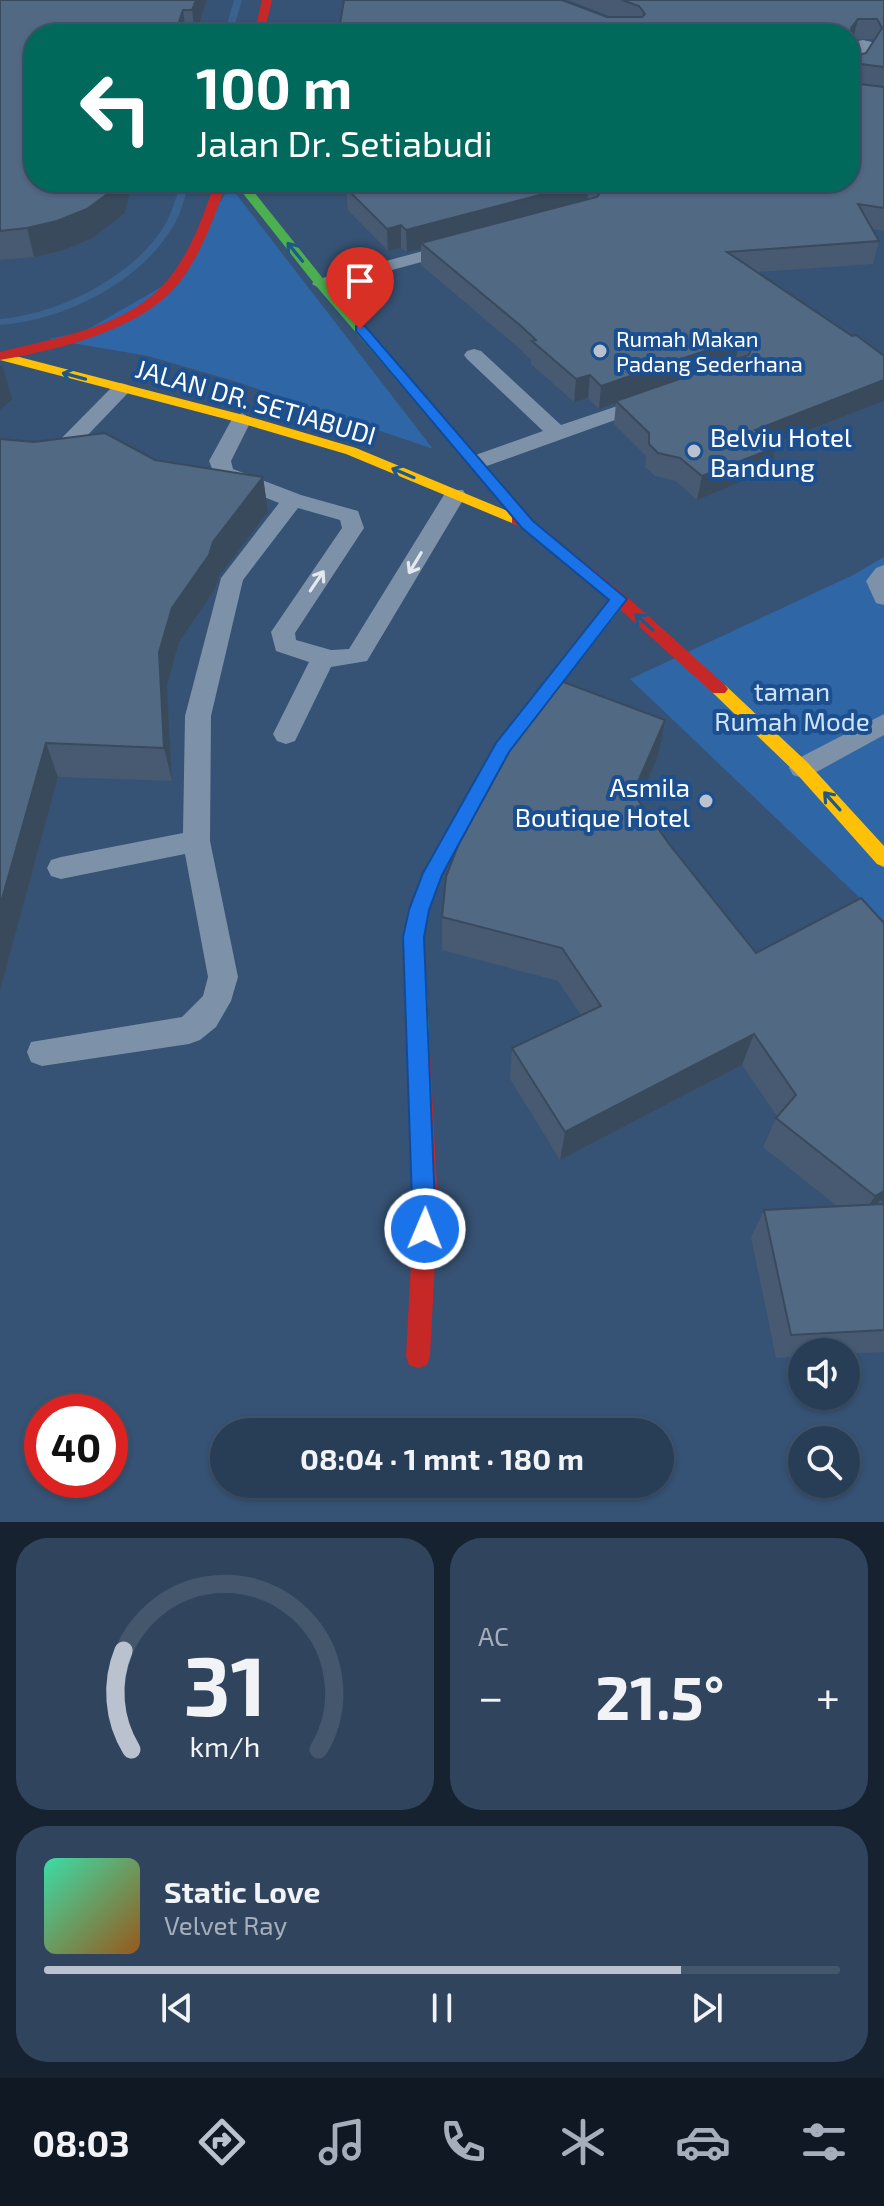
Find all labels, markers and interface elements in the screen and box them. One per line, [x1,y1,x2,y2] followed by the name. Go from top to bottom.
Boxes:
[196,53,352,120] text: 100 m
[64,56,168,160] icon: left
[196,121,493,164] text: Jalan Dr. Setiabudi
[287,242,304,263] one-way arrow
[326,247,394,329] pin
[338,259,382,303] icon: arrive
[616,325,803,376] place label: Rumah Makan Padang Sederhana
[591,342,609,360] marker: Rumah Makan Padang Sederhana
[132,352,380,450] street label: JALAN DR. SETIABUDI
[61,368,87,383] one-way arrow
[710,421,852,482] place label: Belviu Hotel Bandung
[685,442,703,460] marker: Belviu Hotel Bandung
[391,465,416,480] one-way arrow
[407,551,423,574] one-way arrow
[309,570,326,592] one-way arrow
[635,613,655,631] one-way arrow
[714,675,870,736] park label: taman Rumah Mode
[515,771,690,832] place label: Asmila Boutique Hotel
[697,792,715,810] marker: Asmila Boutique Hotel
[823,792,841,812] one-way arrow
[383,1187,467,1271] position arrow
[788,1338,860,1498] map controls
[788,1338,860,1410] button: sound
[24,1394,128,1498] speed limit sign: 40
[788,1426,860,1498] button: search
[300,1440,584,1476] text: 08:04 · 1 mnt · 180 m
[478,1620,509,1651] text: AC
[183,1633,267,1733] text: 31
[595,1660,724,1732] text: 21.5°
[478,1669,504,1722] text: −
[816,1669,840,1722] text: +
[190,1728,260,1763] text: km/h
[164,1873,320,1909] text: Static Love
[164,1909,287,1940] text: Velvet Ray
[155,1986,199,2030] icon: previous
[420,1986,464,2030] icon: pause
[685,1986,729,2030] icon: next
[194,2114,250,2170] icon: directions
[314,2114,370,2170] icon: music
[435,2114,491,2170] icon: phone
[555,2114,611,2170] icon: climate
[675,2114,731,2170] icon: car
[796,2114,852,2170] icon: filters
[32,2121,130,2164] text: 08:03

